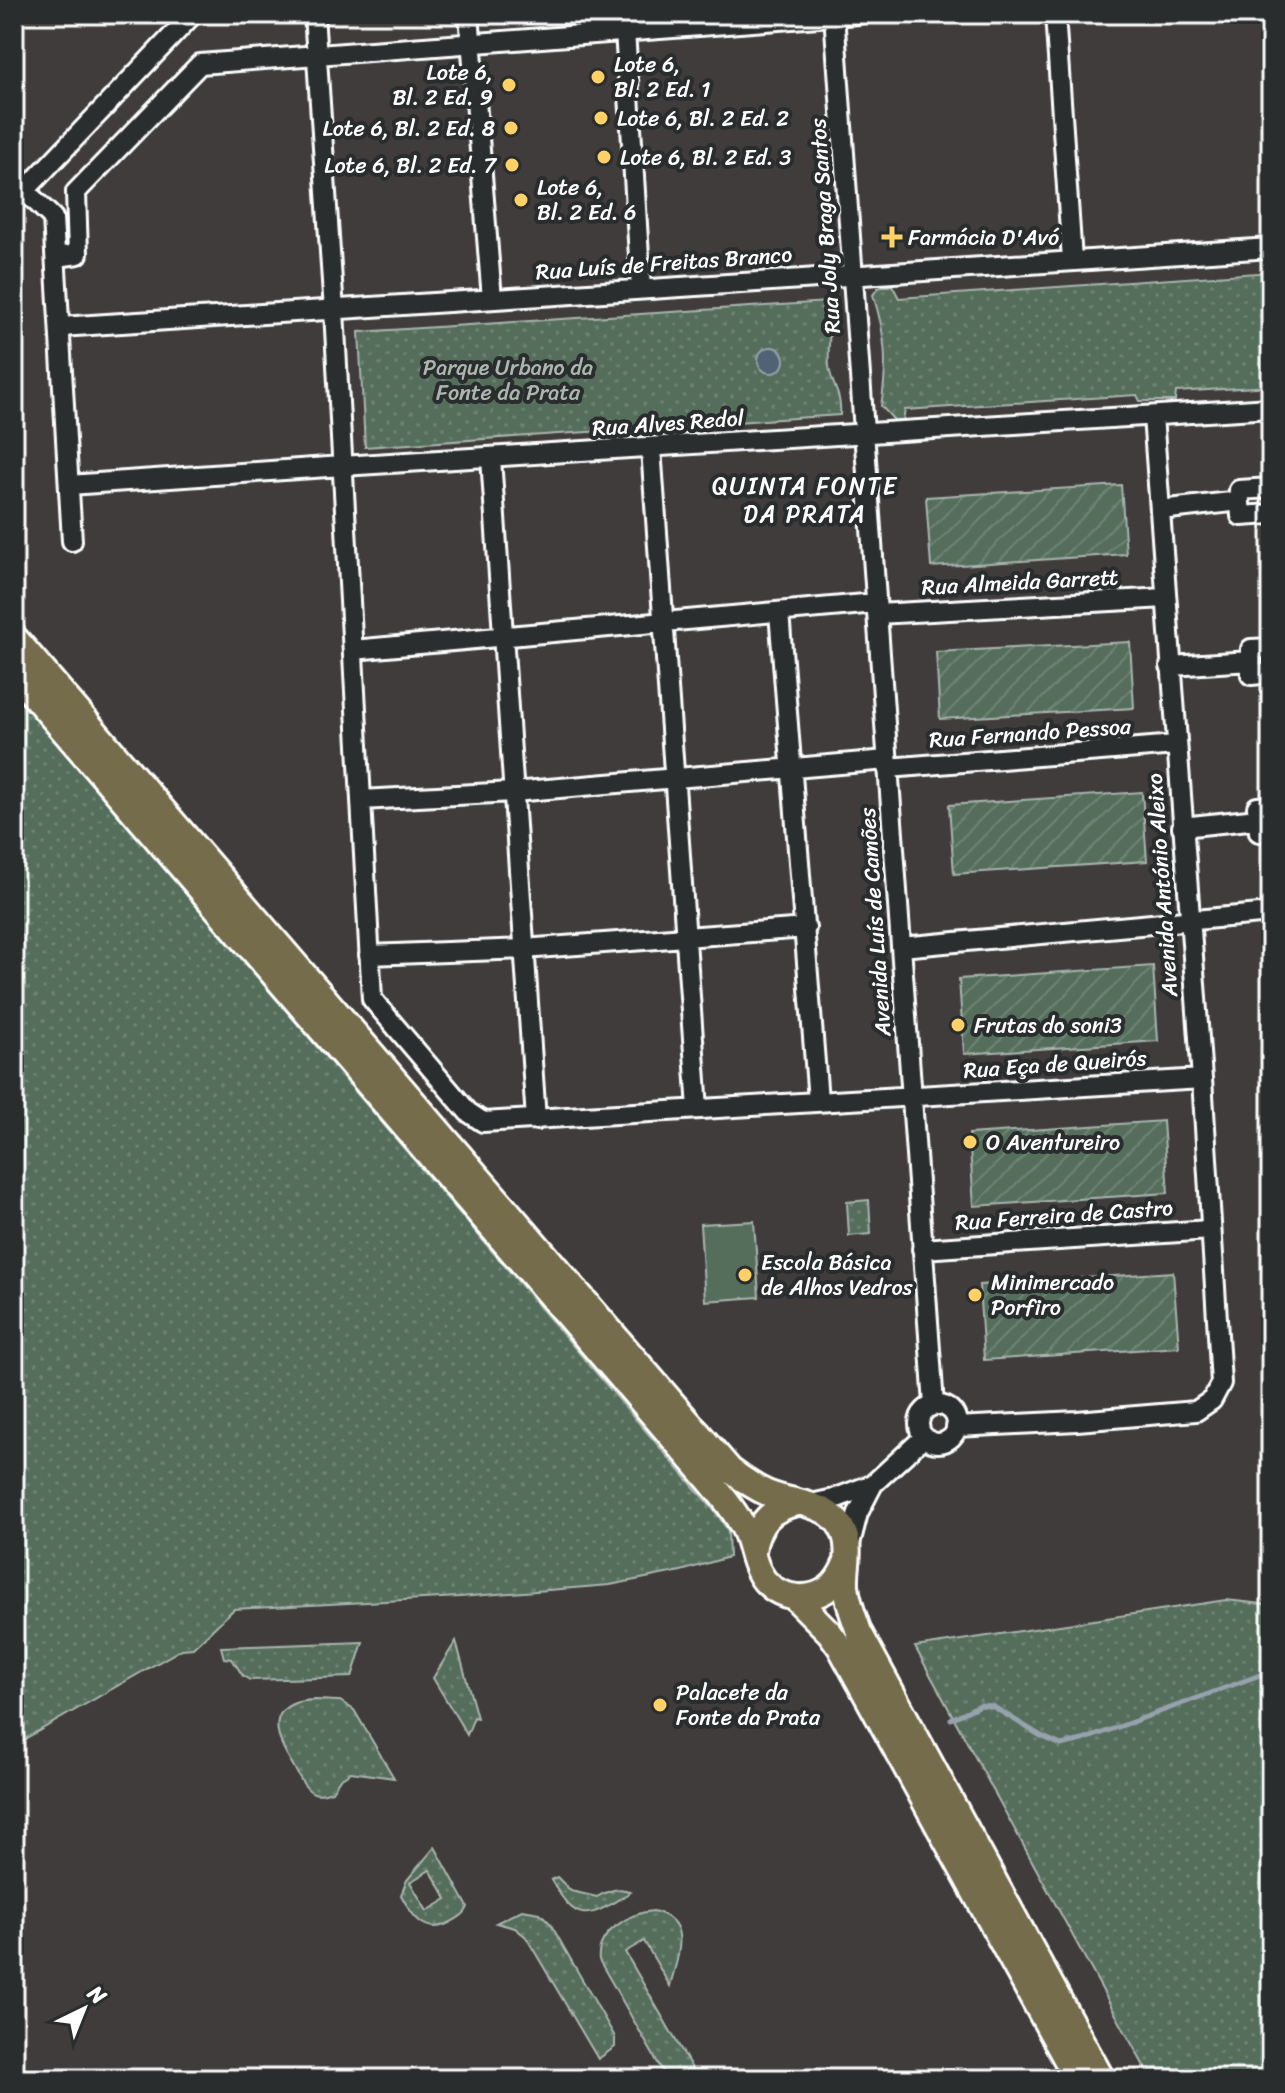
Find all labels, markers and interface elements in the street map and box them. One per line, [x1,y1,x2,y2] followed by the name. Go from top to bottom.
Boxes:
[614,45,711,109] place label: Lote 6, Bl. 2 Ed. 1
[392,53,493,117] place label: Lote 6, Bl. 2 Ed. 9
[589,68,607,86] marker: Lote 6, Bl. 2 Ed. 1
[500,76,518,94] marker: Lote 6, Bl. 2 Ed. 9
[617,99,789,138] place label: Lote 6, Bl. 2 Ed. 2
[323,109,495,148] place label: Lote 6, Bl. 2 Ed. 8
[592,109,610,127] marker: Lote 6, Bl. 2 Ed. 2
[798,116,852,335] street label: Rua Joly Braga Santos
[502,119,520,137] marker: Lote 6, Bl. 2 Ed. 8
[620,138,791,177] place label: Lote 6, Bl. 2 Ed. 3
[324,146,497,185] place label: Lote 6, Bl. 2 Ed. 7
[595,148,613,166] marker: Lote 6, Bl. 2 Ed. 3
[503,156,521,174] marker: Lote 6, Bl. 2 Ed. 7
[537,168,637,232] place label: Lote 6, Bl. 2 Ed. 6
[512,191,530,209] marker: Lote 6, Bl. 2 Ed. 6
[908,218,1060,257] place label: Farmácia D'Avó
[883,228,901,246] marker: Farmácia D'Avó
[534,235,794,291] street label: Rua Luís de Freitas Branco
[423,348,593,412] park label: Parque Urbano da Fonte da Prata
[591,398,746,448] street label: Rua Alves Redol
[712,465,898,535] district label: QUINTA FONTE DA PRATA
[921,557,1119,607] street label: Rua Almeida Garrett
[928,706,1133,760] street label: Rua Fernando Pessoa
[1135,772,1189,999] street label: Avenida António Aleixo
[847,806,903,1039] street label: Avenida Luís de Camões
[974,1006,1122,1045] place label: Frutas do soni3
[949,1016,967,1034] marker: Frutas do soni3
[962,1038,1149,1090] street label: Rua Eça de Queirós
[986,1123,1120,1162] place label: O Aventureiro
[961,1133,979,1151] marker: O Aventureiro
[954,1188,1174,1242] street label: Rua Ferreira de Castro
[761,1243,914,1307] place label: Escola Básica de Alhos Vedros
[991,1263,1114,1327] place label: Minimercado Porfiro
[736,1266,754,1284] marker: Escola Básica de Alhos Vedros
[966,1286,984,1304] marker: Minimercado Porfiro
[676,1673,821,1737] place label: Palacete da Fonte da Prata
[651,1696,669,1714] marker: Palacete da Fonte da Prata
[44,1969,124,2049] north arrow
[78,1975,117,2015] text: N

